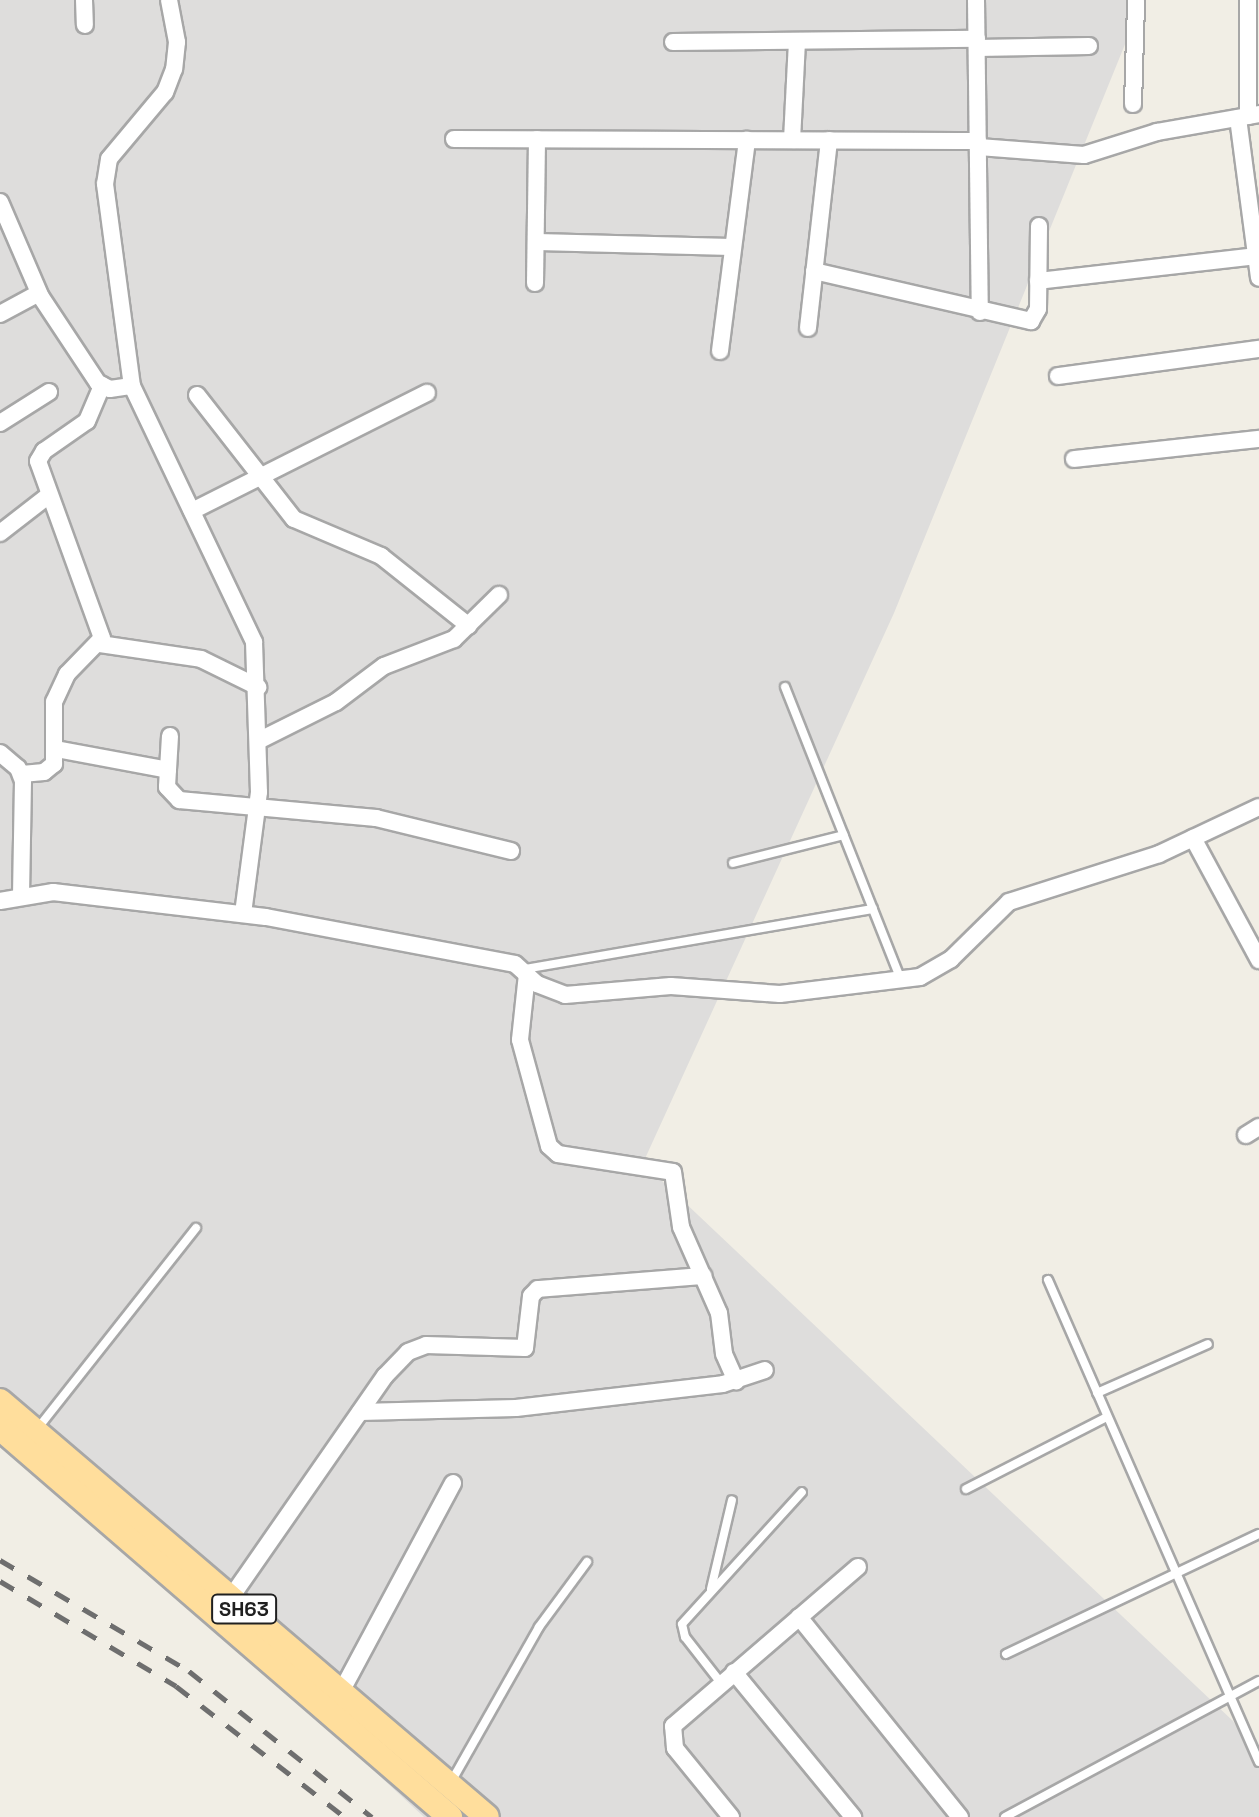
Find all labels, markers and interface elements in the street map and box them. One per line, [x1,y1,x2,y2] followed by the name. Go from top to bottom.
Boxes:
[210,1593,278,1625] road number: SH63

